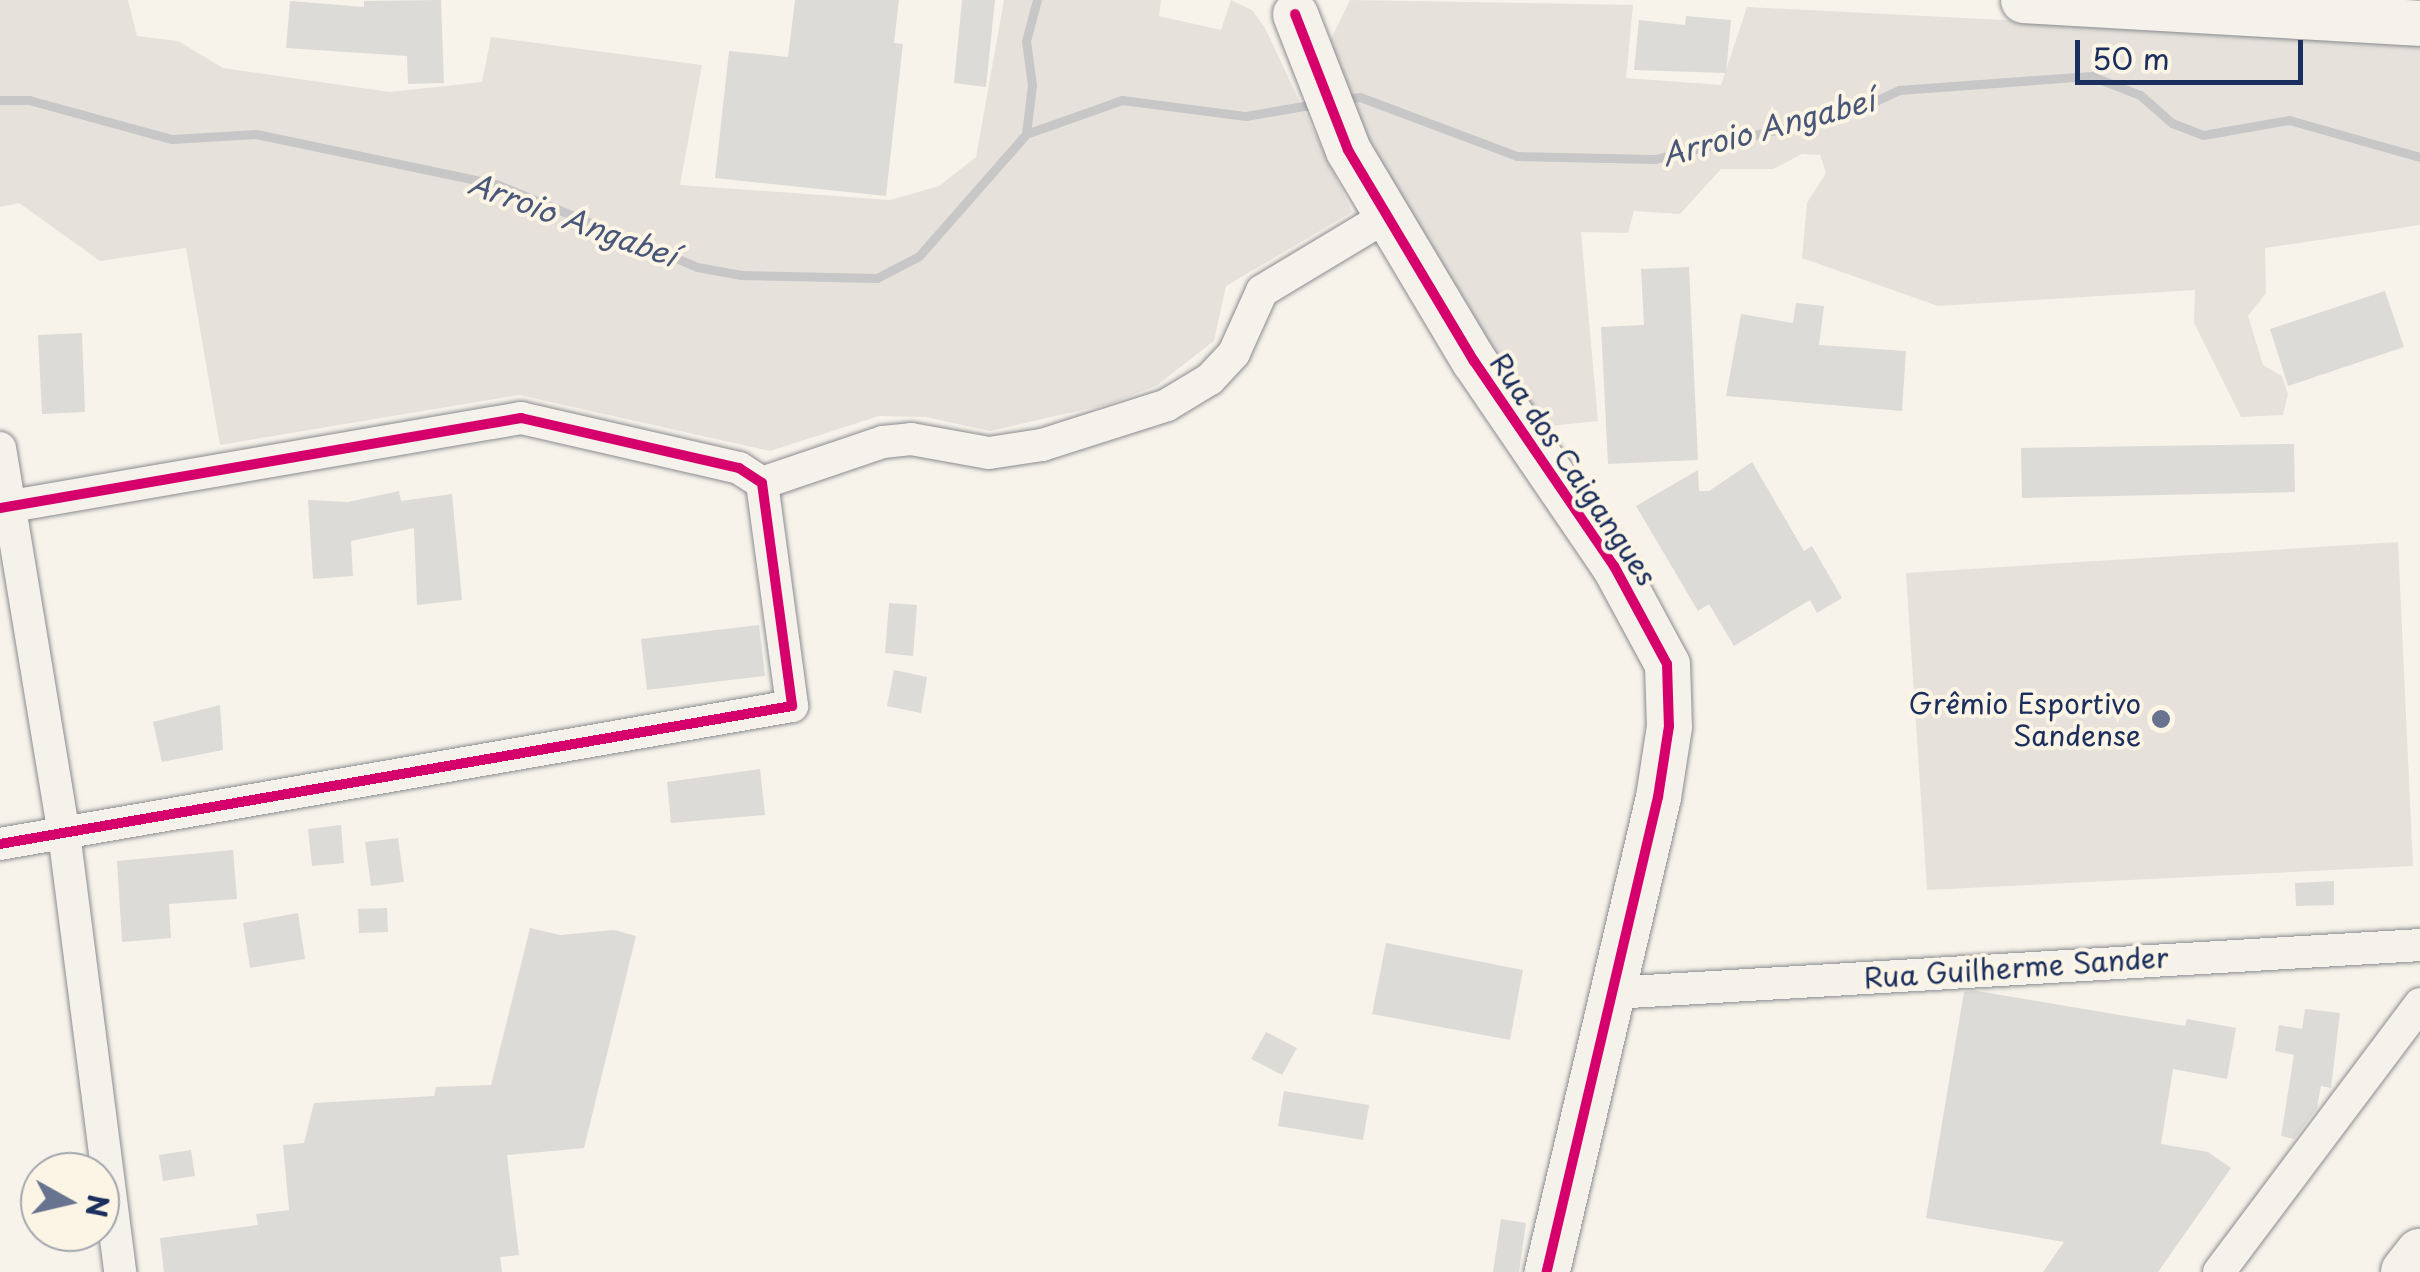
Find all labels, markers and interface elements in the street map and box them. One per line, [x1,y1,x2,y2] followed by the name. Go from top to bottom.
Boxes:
[2080,20,2308,82] scale bar
[2092,35,2170,80] text: 50 m
[1657,81,1879,173] water label: Arroio Angabeí
[464,165,682,273] water label: Arroio Angabeí
[1483,346,1665,592] street label: Rua dos Caigangues
[1910,686,2141,752] place label: Grêmio Esportivo Sandense
[2150,708,2172,730] marker: Grêmio Esportivo Sandense
[1862,940,2170,994] street label: Rua Guilherme Sander
[20,1152,120,1252] north arrow
[75,1192,121,1220] text: N

